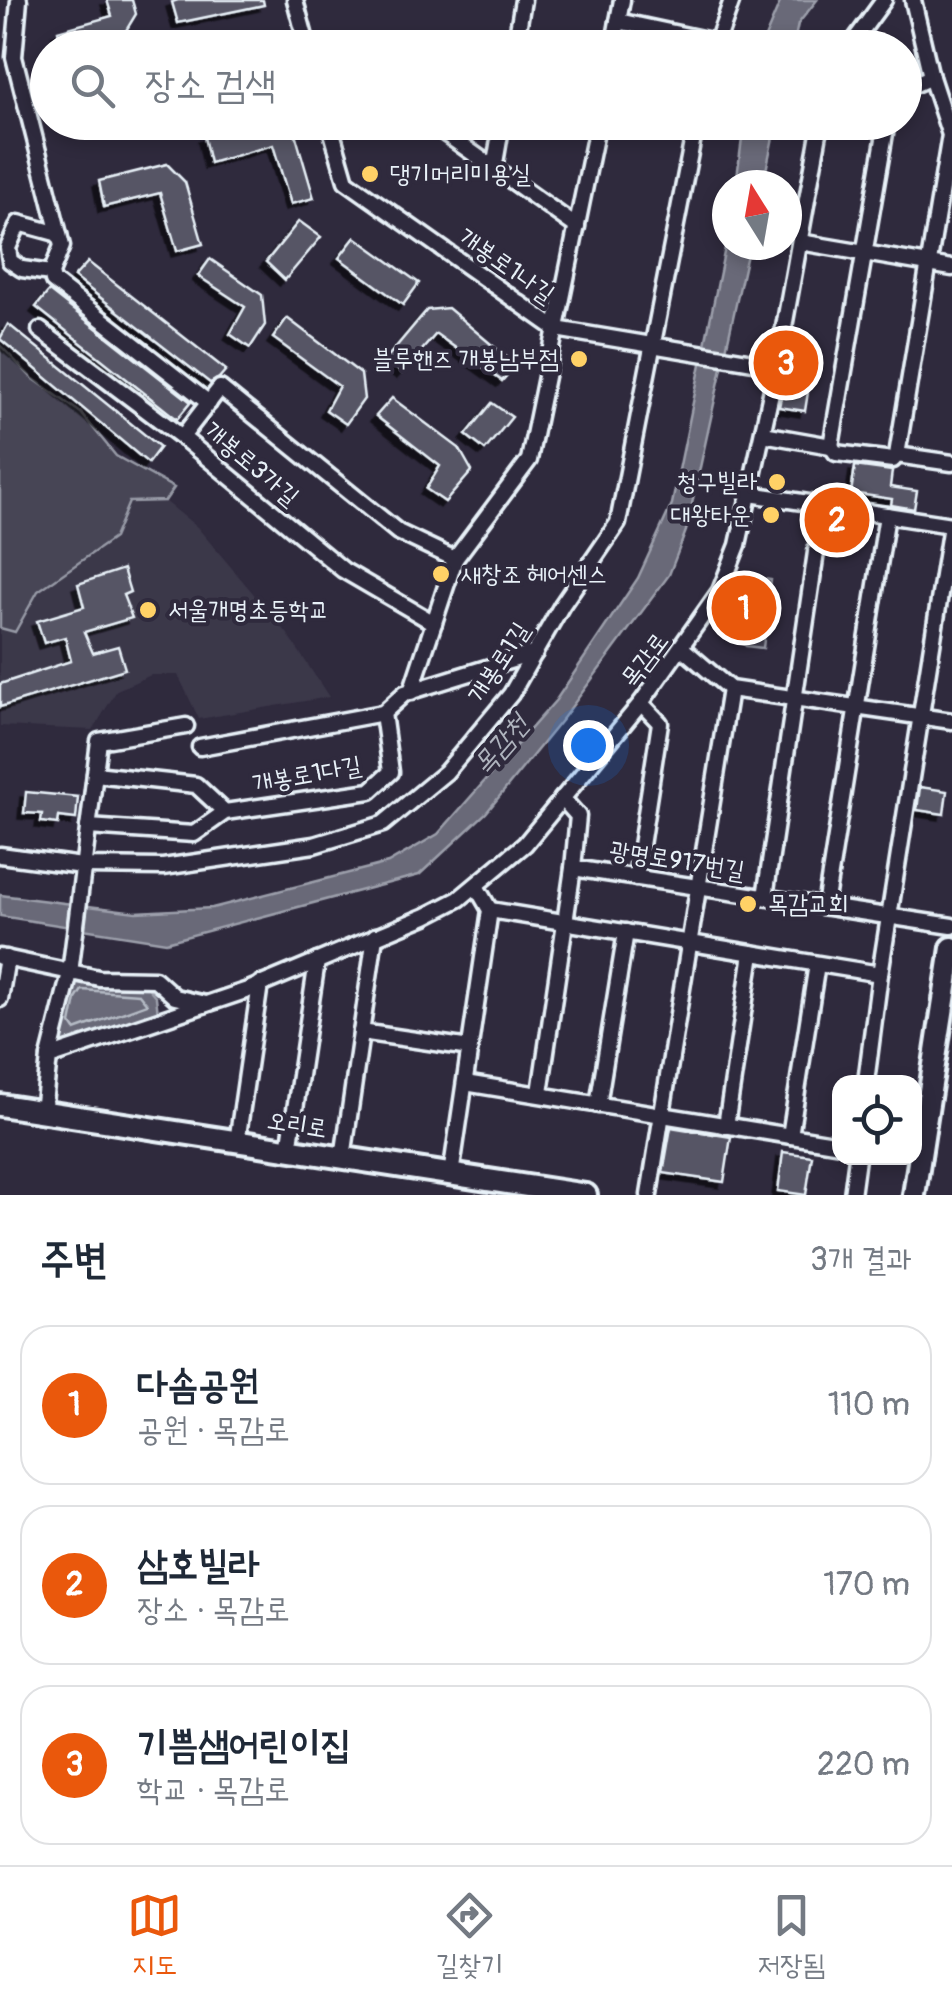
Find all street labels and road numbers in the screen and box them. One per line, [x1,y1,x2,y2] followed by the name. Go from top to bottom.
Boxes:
[452,222,560,310] street label: 개봉로1나길
[197,415,305,513] street label: 개봉로3가길
[461,617,537,709] street label: 개봉로1길
[614,627,676,693] street label: 목감로
[250,750,364,800] street label: 개봉로1다길
[607,835,747,887] street label: 광명로917번길
[265,1105,329,1145] street label: 오리로

